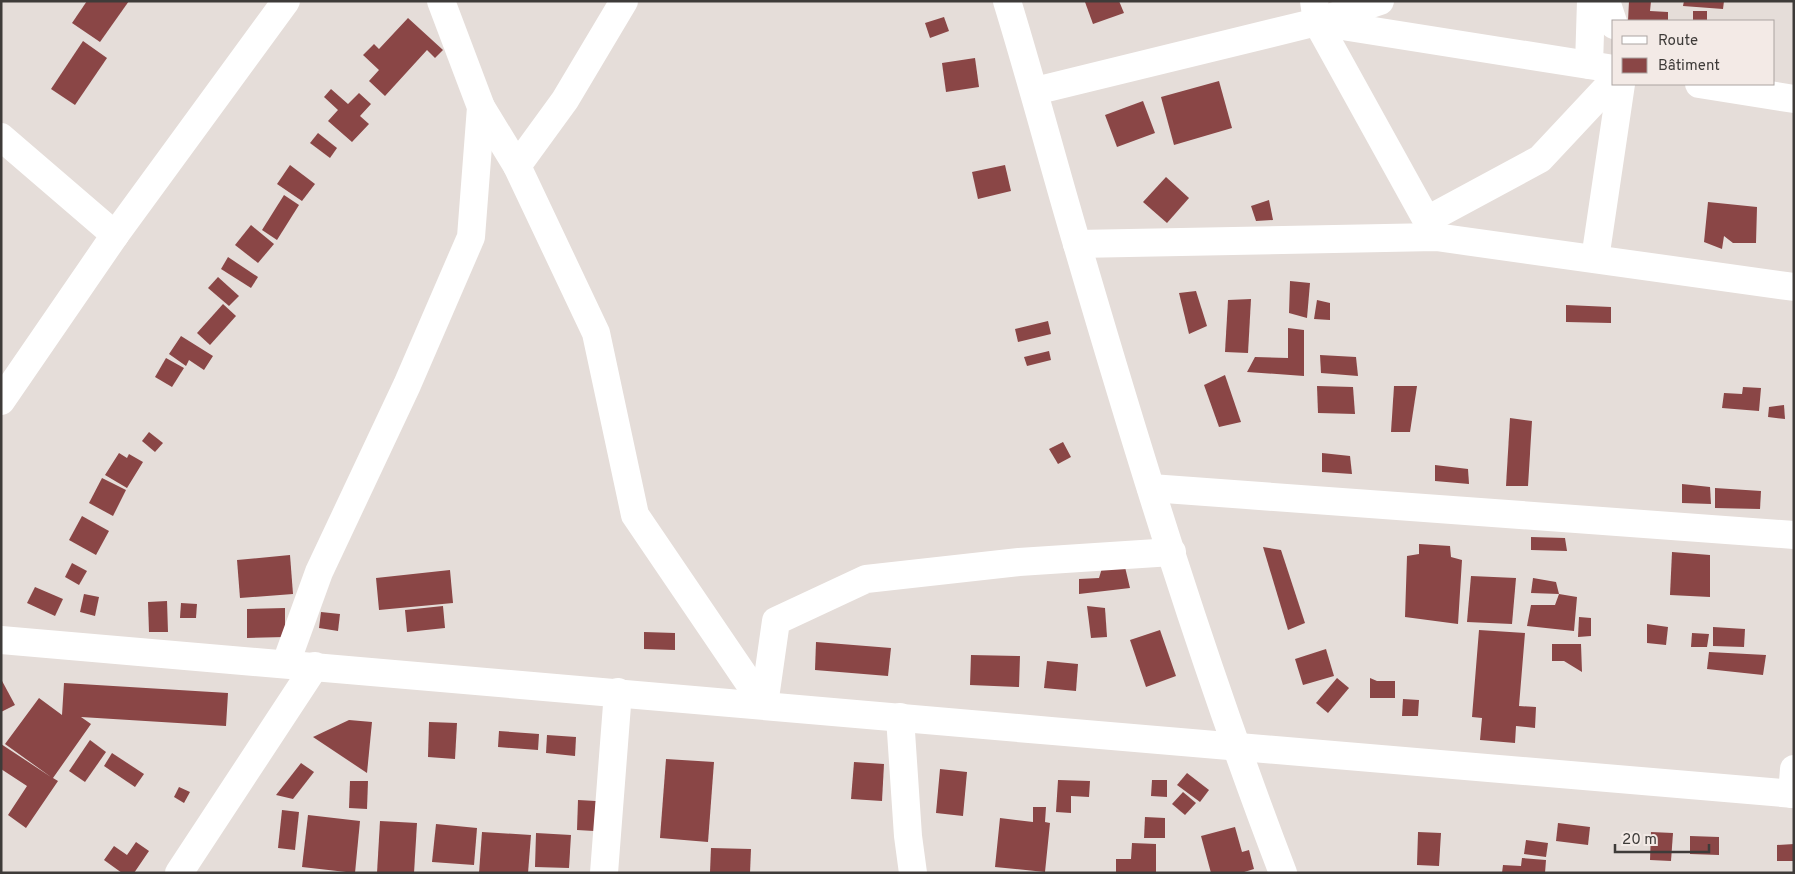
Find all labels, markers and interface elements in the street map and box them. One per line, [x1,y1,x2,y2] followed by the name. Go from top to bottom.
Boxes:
[1612,20,1775,85] legend
[1658,32,1698,51] text: Route
[1658,57,1720,76] text: Bâtiment
[1615,822,1709,854] scale bar
[1622,831,1657,850] text: 20 m

